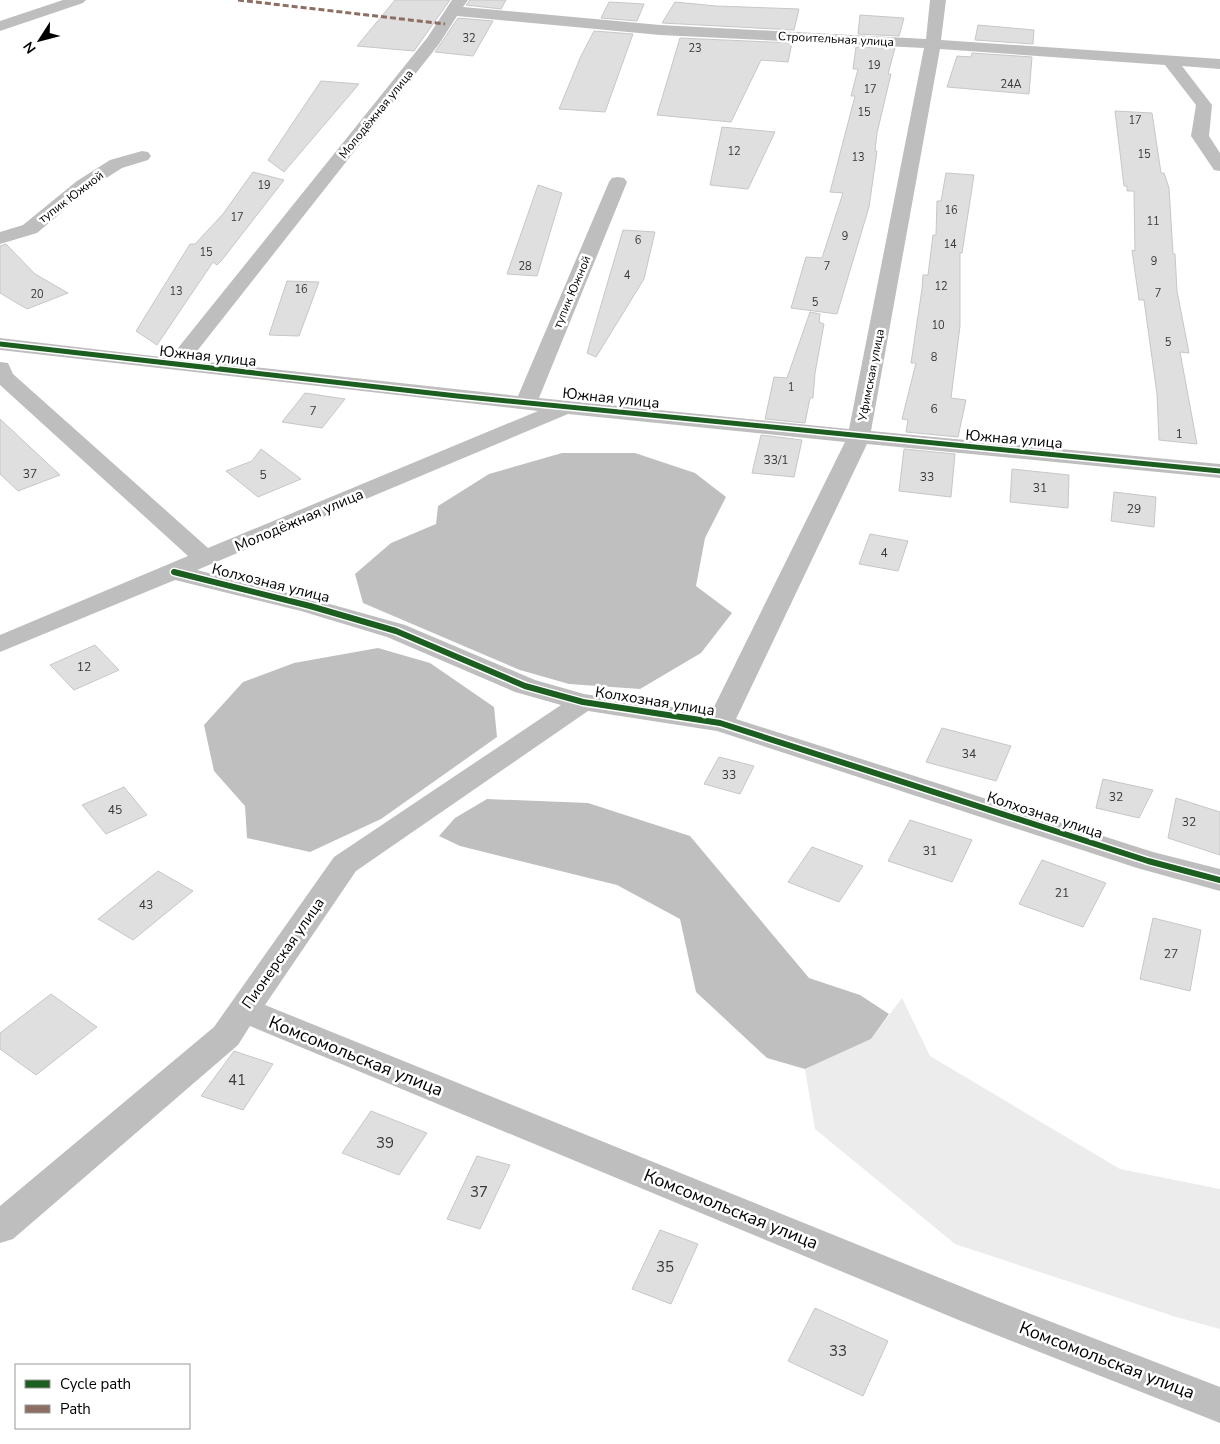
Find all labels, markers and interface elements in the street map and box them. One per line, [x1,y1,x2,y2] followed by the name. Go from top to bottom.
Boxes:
[15,15,65,65] north arrow
[778,28,894,50] street label: Строительная улица
[462,31,476,46] house number: 32
[19,38,41,57] text: N
[688,41,702,56] house number: 23
[867,58,881,73] house number: 19
[335,66,417,162] street label: Молодёжная улица
[1000,77,1022,92] house number: 24А
[863,82,877,97] house number: 17
[857,105,871,120] house number: 15
[1128,113,1142,128] house number: 17
[727,144,741,159] house number: 12
[1137,147,1151,162] house number: 15
[851,150,865,165] house number: 13
[35,167,107,227] street label: тупик Южной
[257,178,271,193] house number: 19
[944,203,958,218] house number: 16
[230,210,244,225] house number: 17
[1146,214,1160,229] house number: 11
[842,229,848,244] house number: 9
[635,233,642,248] house number: 6
[943,237,957,252] house number: 14
[199,245,213,260] house number: 15
[549,253,595,331] street label: тупик Южной
[1151,254,1157,269] house number: 9
[518,259,532,274] house number: 28
[824,259,830,274] house number: 7
[624,268,631,283] house number: 4
[934,279,948,294] house number: 12
[294,282,308,297] house number: 16
[169,284,183,299] house number: 13
[1155,286,1161,301] house number: 7
[30,287,44,302] house number: 20
[812,295,819,310] house number: 5
[931,318,945,333] house number: 10
[854,328,888,423] street label: Уфимская улица
[1165,335,1172,350] house number: 5
[158,341,258,371] street label: Южная улица
[931,350,938,365] house number: 8
[788,380,794,395] house number: 1
[561,383,661,413] street label: Южная улица
[930,401,938,417] house number: 6
[309,403,317,419] house number: 7
[964,425,1064,453] street label: Южная улица
[1175,426,1183,442] house number: 1
[764,452,789,468] house number: 33/1
[23,466,37,482] house number: 37
[259,467,267,483] house number: 5
[920,469,934,485] house number: 33
[1033,480,1047,496] house number: 31
[232,484,366,556] street label: Молодёжная улица
[1127,501,1141,517] house number: 29
[880,545,888,561] house number: 4
[210,559,332,607] street label: Колхозная улица
[77,659,91,675] house number: 12
[594,682,716,720] street label: Колхозная улица
[962,746,976,762] house number: 34
[722,767,736,783] house number: 33
[984,787,1106,843] street label: Колхозная улица
[1109,789,1123,805] house number: 32
[108,802,122,818] house number: 45
[1182,814,1196,830] house number: 32
[923,843,937,859] house number: 31
[1055,885,1069,901] house number: 21
[237,893,329,1013] street label: Пионерская улица
[139,897,153,913] house number: 43
[1164,946,1178,962] house number: 27
[265,1010,447,1102] street label: Комсомольская улица
[228,1070,246,1090] house number: 41
[376,1133,394,1153] house number: 39
[640,1163,822,1255] street label: Комсомольская улица
[470,1182,488,1202] house number: 37
[656,1257,674,1277] house number: 35
[1016,1315,1198,1405] street label: Комсомольская улица
[829,1341,847,1361] house number: 33
[15,1364,190,1429] legend
[60,1374,131,1394] text: Cycle path
[60,1399,91,1419] text: Path

